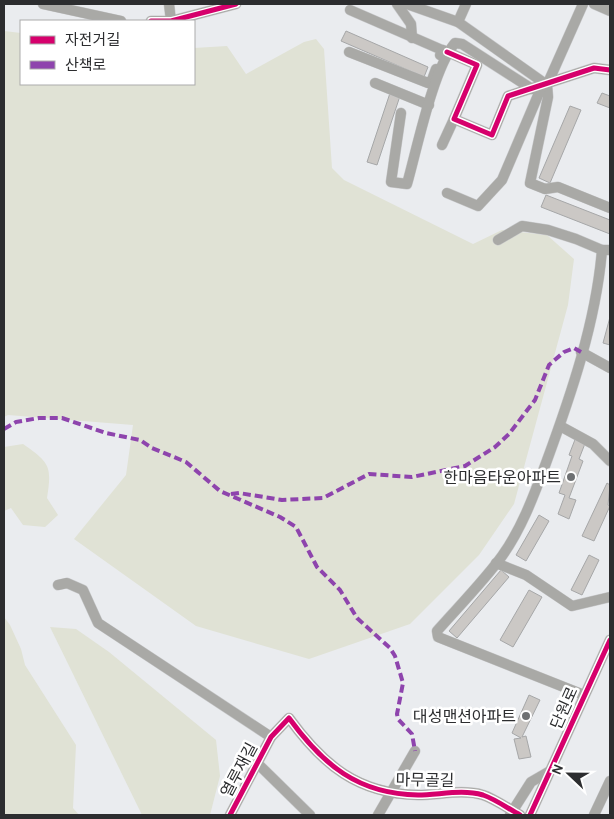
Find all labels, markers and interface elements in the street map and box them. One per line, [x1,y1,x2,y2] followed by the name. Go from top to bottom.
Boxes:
[20,20,195,85] legend
[65,31,120,49] text: 자전거길
[65,56,106,74] text: 산책로
[443,468,561,487] place label: 한마음타운아파트
[565,471,577,483] marker: 한마음타운아파트
[546,684,582,732] street label: 단원로
[413,707,516,726] place label: 대성맨션아파트
[520,710,532,722] marker: 대성맨션아파트
[217,740,261,800] street label: 열루재길
[544,749,594,799] north arrow
[548,761,567,777] text: N
[395,770,455,790] street label: 마무골길

